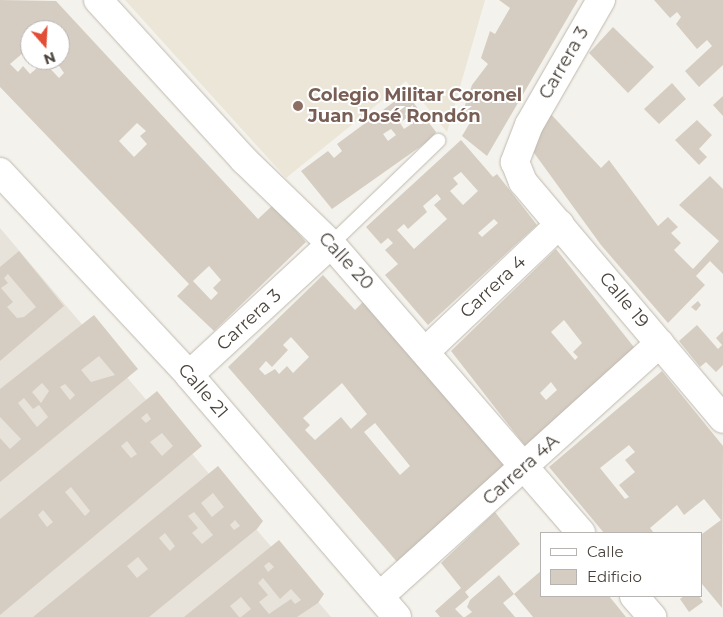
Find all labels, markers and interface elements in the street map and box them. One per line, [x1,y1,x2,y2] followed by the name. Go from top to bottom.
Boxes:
[20,20,70,70] north arrow
[535,23,593,103] street label: Carrera 3
[41,48,58,69] text: N
[308,85,522,128] place label: Colegio Militar Coronel Juan José Rondón
[292,100,304,112] marker: Colegio Militar Coronel Juan José Rondón
[314,228,378,294] street label: Calle 20
[456,251,530,323] street label: Carrera 4
[595,268,653,332] street label: Calle 19
[212,285,286,355] street label: Carrera 3
[173,359,233,423] street label: Calle 21
[479,430,563,510] street label: Carrera 4A
[540,532,703,597] legend
[587,542,624,561] text: Calle
[587,567,642,586] text: Edificio

